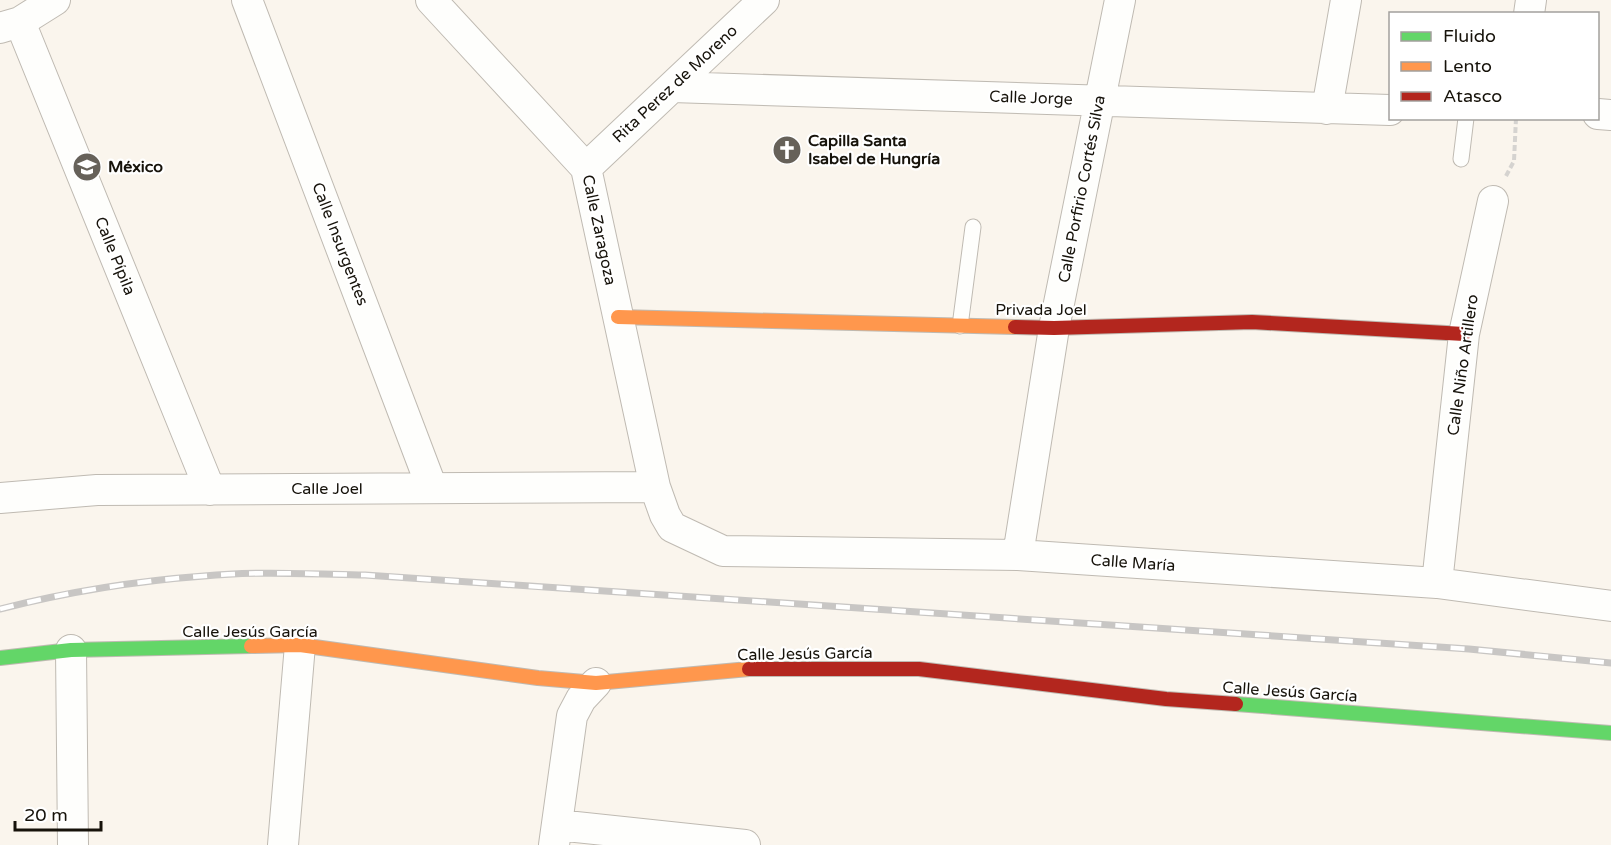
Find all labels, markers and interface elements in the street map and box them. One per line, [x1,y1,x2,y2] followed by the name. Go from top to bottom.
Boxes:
[1389,12,1599,120] legend
[608,21,742,147] street label: Rita Perez de Moreno
[1443,25,1496,47] text: Fluido
[1443,55,1492,77] text: Lento
[1443,85,1502,107] text: Atasco
[989,87,1073,109] street label: Calle Jorge
[1054,94,1110,284] street label: Calle Porfirio Cortés Silva
[808,131,940,169] place label: Capilla Santa Isabel de Hungría
[771,134,803,166] church icon: Capilla Santa Isabel de Hungría
[71,151,103,183] school or university icon: México
[108,157,163,177] place label: México
[578,173,620,287] street label: Calle Zaragoza
[307,180,373,308] street label: Calle Insurgentes
[90,214,140,298] street label: Calle Pípila
[1443,293,1483,437] street label: Calle Niño Artillero
[995,300,1087,320] street label: Privada Joel
[291,479,363,499] street label: Calle Joel
[1090,550,1176,576] street label: Calle María
[182,622,318,642] street label: Calle Jesús García
[737,643,873,665] street label: Calle Jesús García
[1222,677,1358,707] street label: Calle Jesús García
[15,794,100,832] scale bar
[24,804,68,826] text: 20 m

